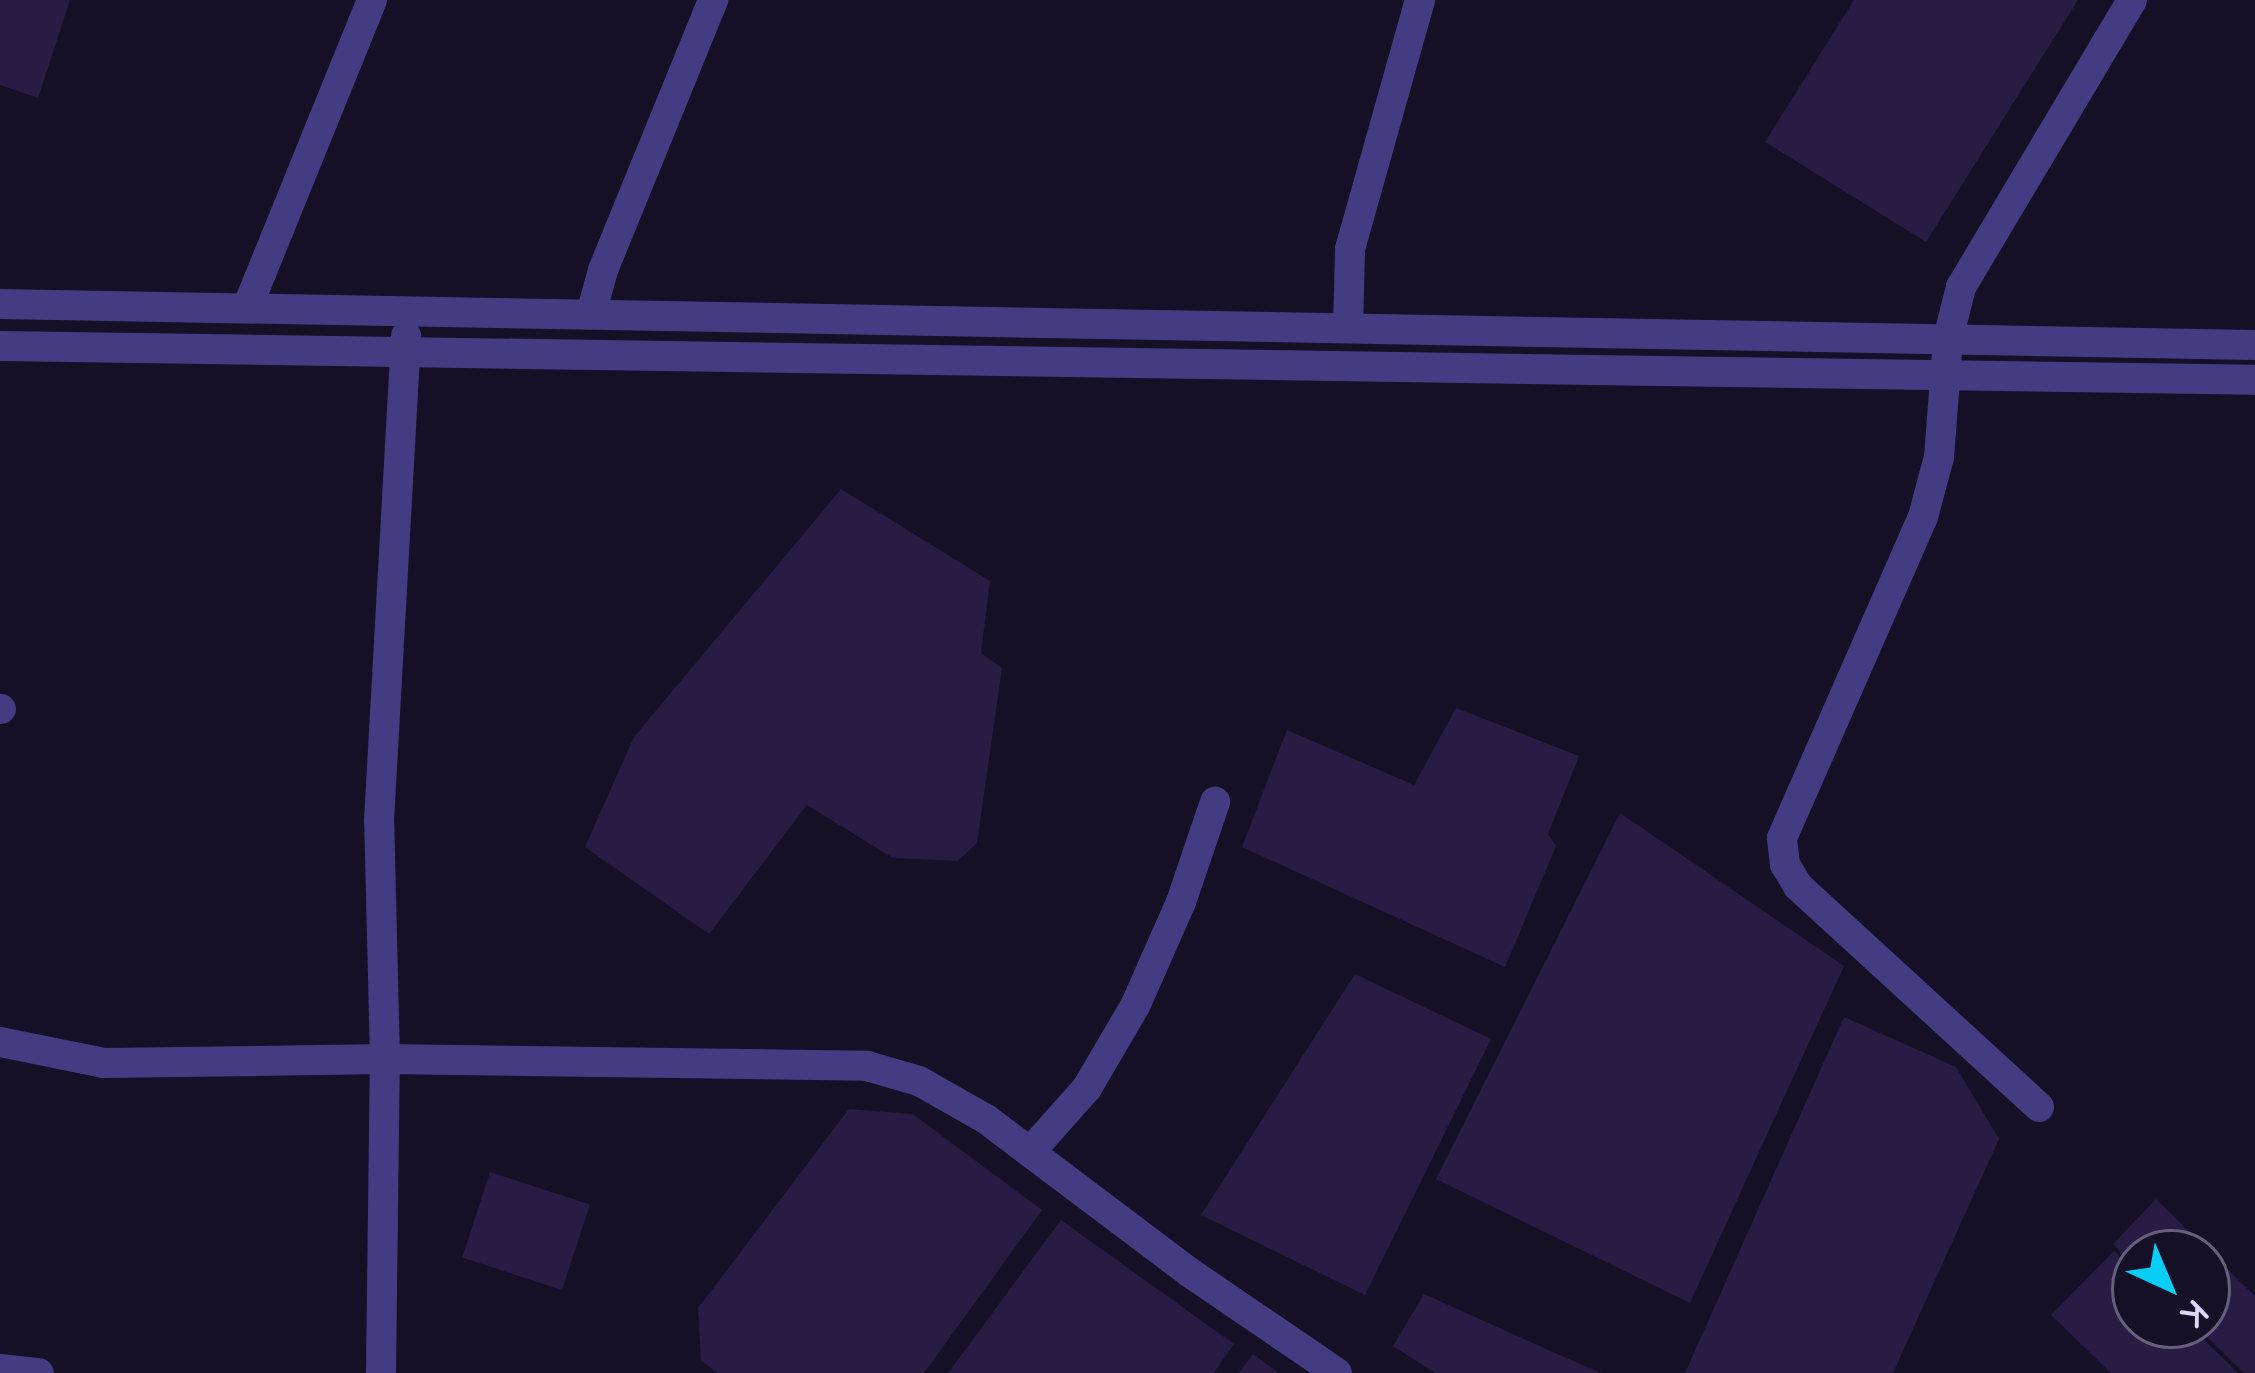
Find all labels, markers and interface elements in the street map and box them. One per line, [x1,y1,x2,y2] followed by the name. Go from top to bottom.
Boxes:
[2111,1229,2231,1349] north arrow
[2173,1291,2216,1335] text: K

